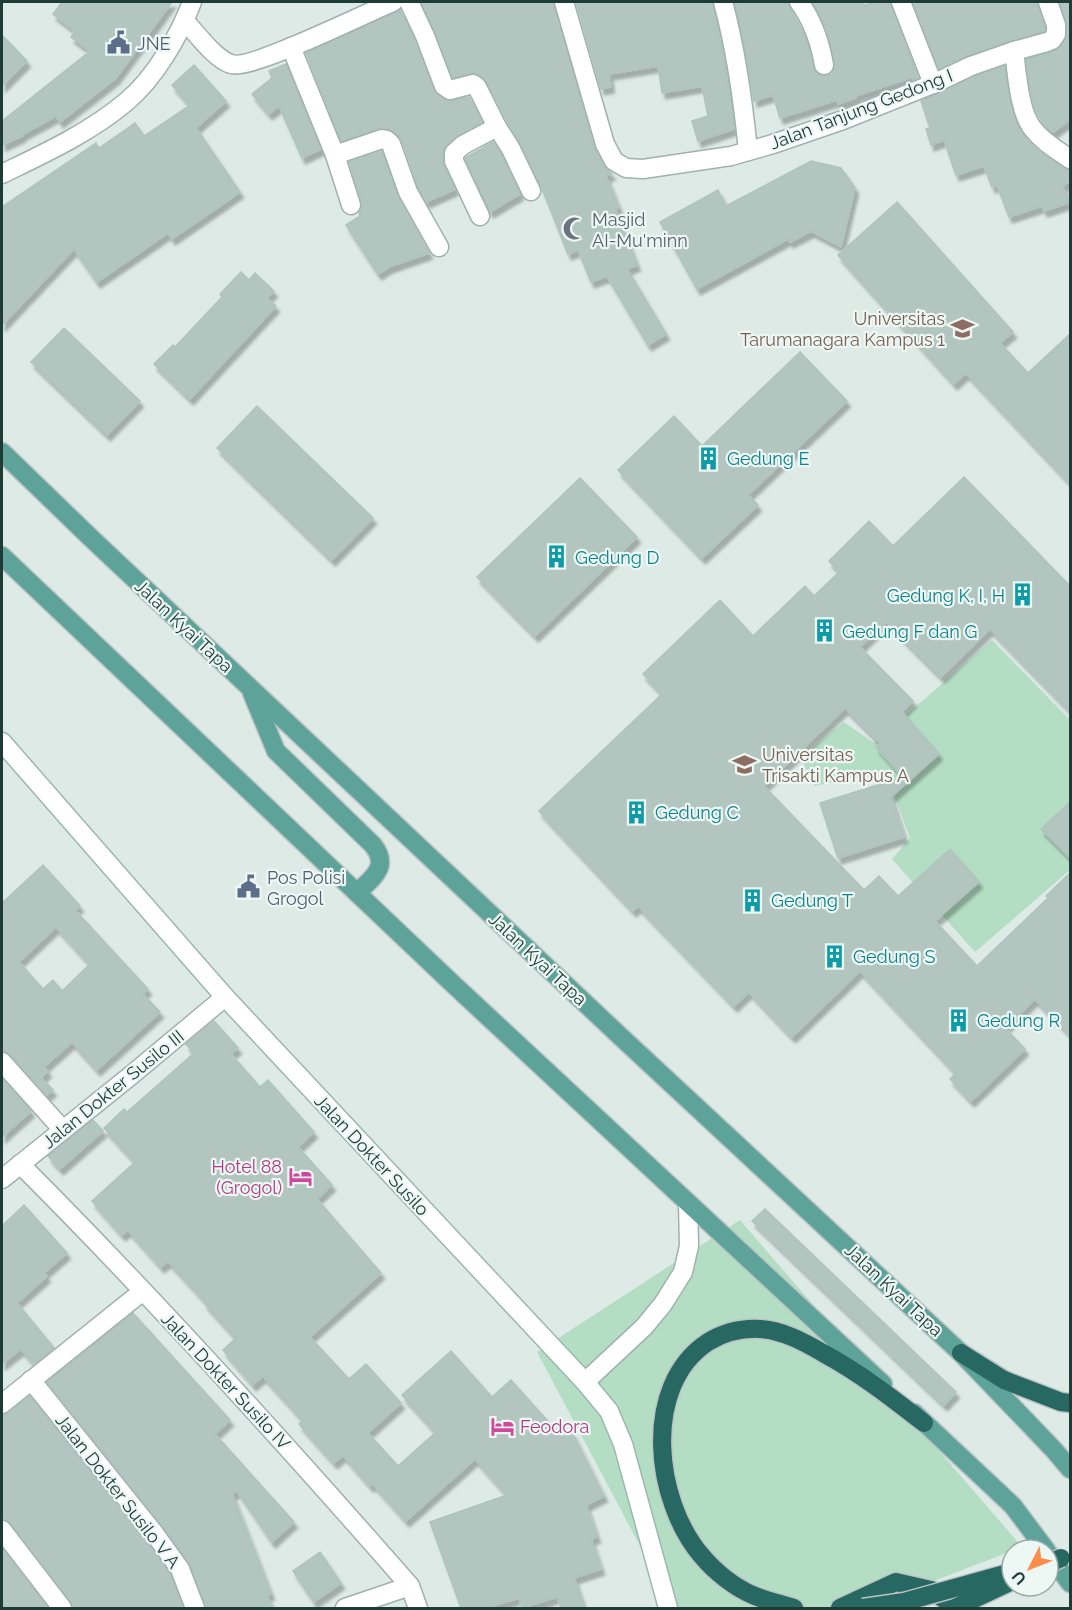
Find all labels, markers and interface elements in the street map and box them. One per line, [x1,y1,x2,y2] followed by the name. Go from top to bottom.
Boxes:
[106,30,132,56] public building icon: JNE
[137,33,171,54] place label: JNE
[767,64,955,154] street label: Jalan Tanjung Gedong I
[592,209,688,251] place label: Masjid AI-Mu'minn
[561,216,587,242] mosque icon: Masjid AI-Mu'minn
[740,308,945,350] place label: Universitas Tarumanagara Kampus 1
[950,315,976,341] school or university icon: Universitas Tarumanagara Kampus 1
[696,445,722,471] building icon: Gedung E
[727,448,810,469] place label: Gedung E
[544,544,570,570] building icon: Gedung D
[575,547,660,568] place label: Gedung D
[131,575,237,677] street label: Jalan Kyai Tapa
[1010,582,1036,608] building icon: Gedung K, I, H
[887,585,1005,606] place label: Gedung K, I, H
[811,618,837,644] building icon: Gedung F dan G
[842,621,977,642] place label: Gedung F dan G
[762,744,909,786] place label: Universitas Trisakti Kampus A
[731,751,757,777] school or university icon: Universitas Trisakti Kampus A
[624,799,650,825] building icon: Gedung C
[655,802,739,823] place label: Gedung C
[267,867,345,909] place label: Pos Polisi Grogol
[236,874,262,900] public building icon: Pos Polisi Grogol
[740,887,766,913] building icon: Gedung T
[771,890,853,911] place label: Gedung T
[485,908,591,1010] street label: Jalan Kyai Tapa
[822,943,848,969] building icon: Gedung S
[853,946,936,967] place label: Gedung S
[946,1007,972,1033] building icon: Gedung R
[977,1010,1061,1031] place label: Gedung R
[38,1025,188,1153] street label: Jalan Dokter Susilo III
[310,1090,434,1220] street label: Jalan Dokter Susilo
[212,1156,282,1198] place label: Hotel 88 (Grogol)
[287,1163,313,1189] hotel icon: Hotel 88 (Grogol)
[841,1239,947,1341] street label: Jalan Kyai Tapa
[157,1308,295,1454] street label: Jalan Dokter Susilo IV
[51,1410,185,1572] street label: Jalan Dokter Susilo V A
[489,1413,515,1439] hotel icon: Feodora
[520,1416,589,1437] place label: Feodora
[1000,1538,1060,1598] north arrow
[1008,1567,1030,1589] text: U

